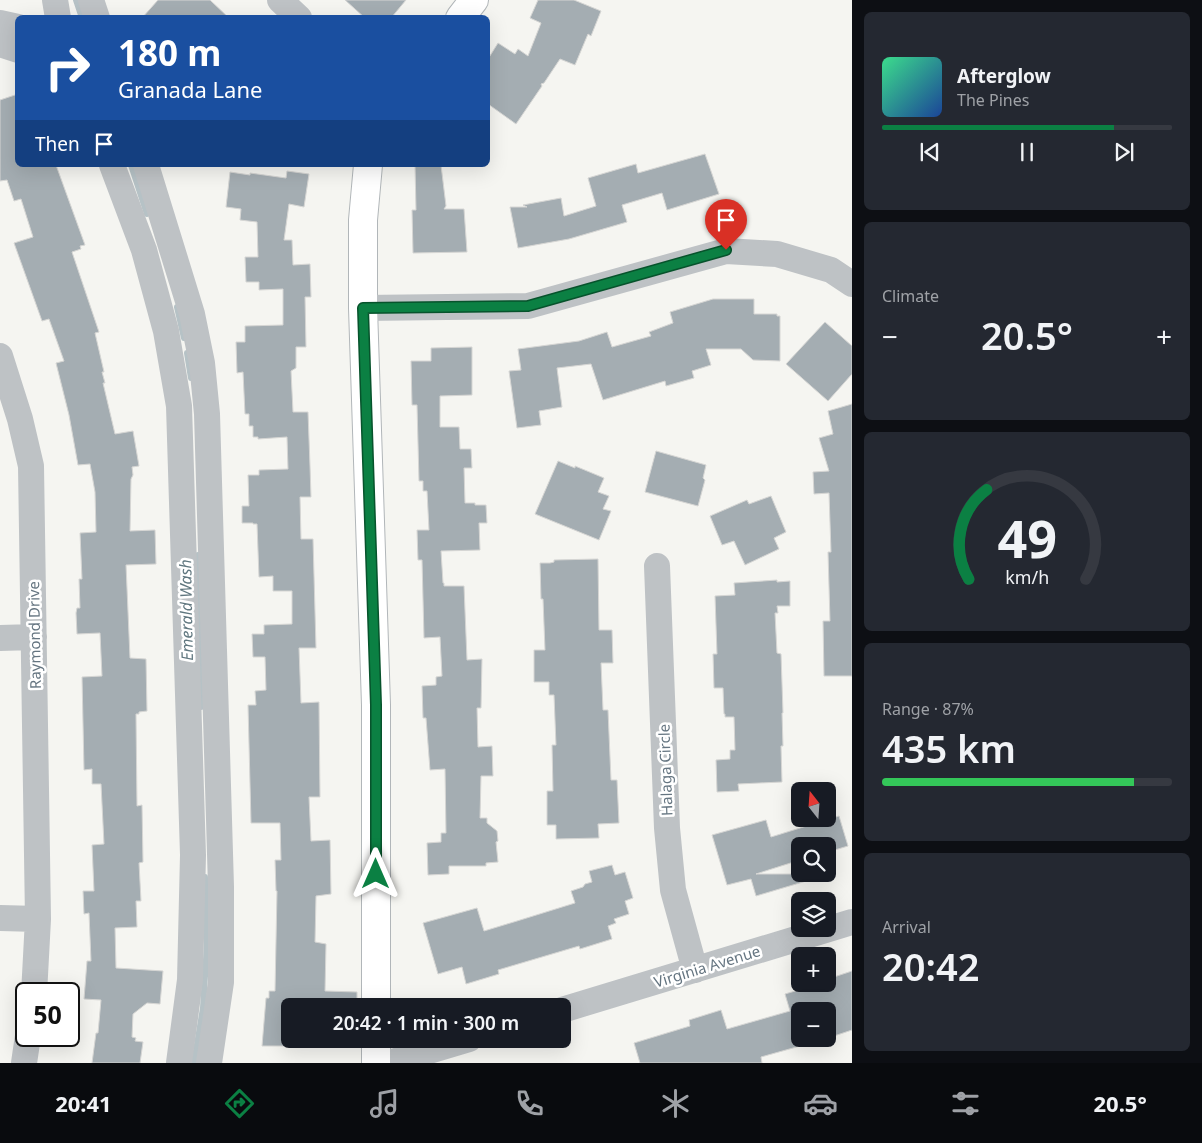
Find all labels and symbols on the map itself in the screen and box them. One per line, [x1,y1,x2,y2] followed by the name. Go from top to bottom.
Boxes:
[705,199,747,250] pin
[174,559,198,661] water label: Emerald Wash
[23,581,45,689] street label: Raymond Drive
[653,724,677,816] street label: Halaga Circle
[791,782,836,828] north arrow
[349,847,401,899] position arrow
[651,940,763,992] street label: Virginia Avenue
[15,982,80,1047] speed limit sign: 50

